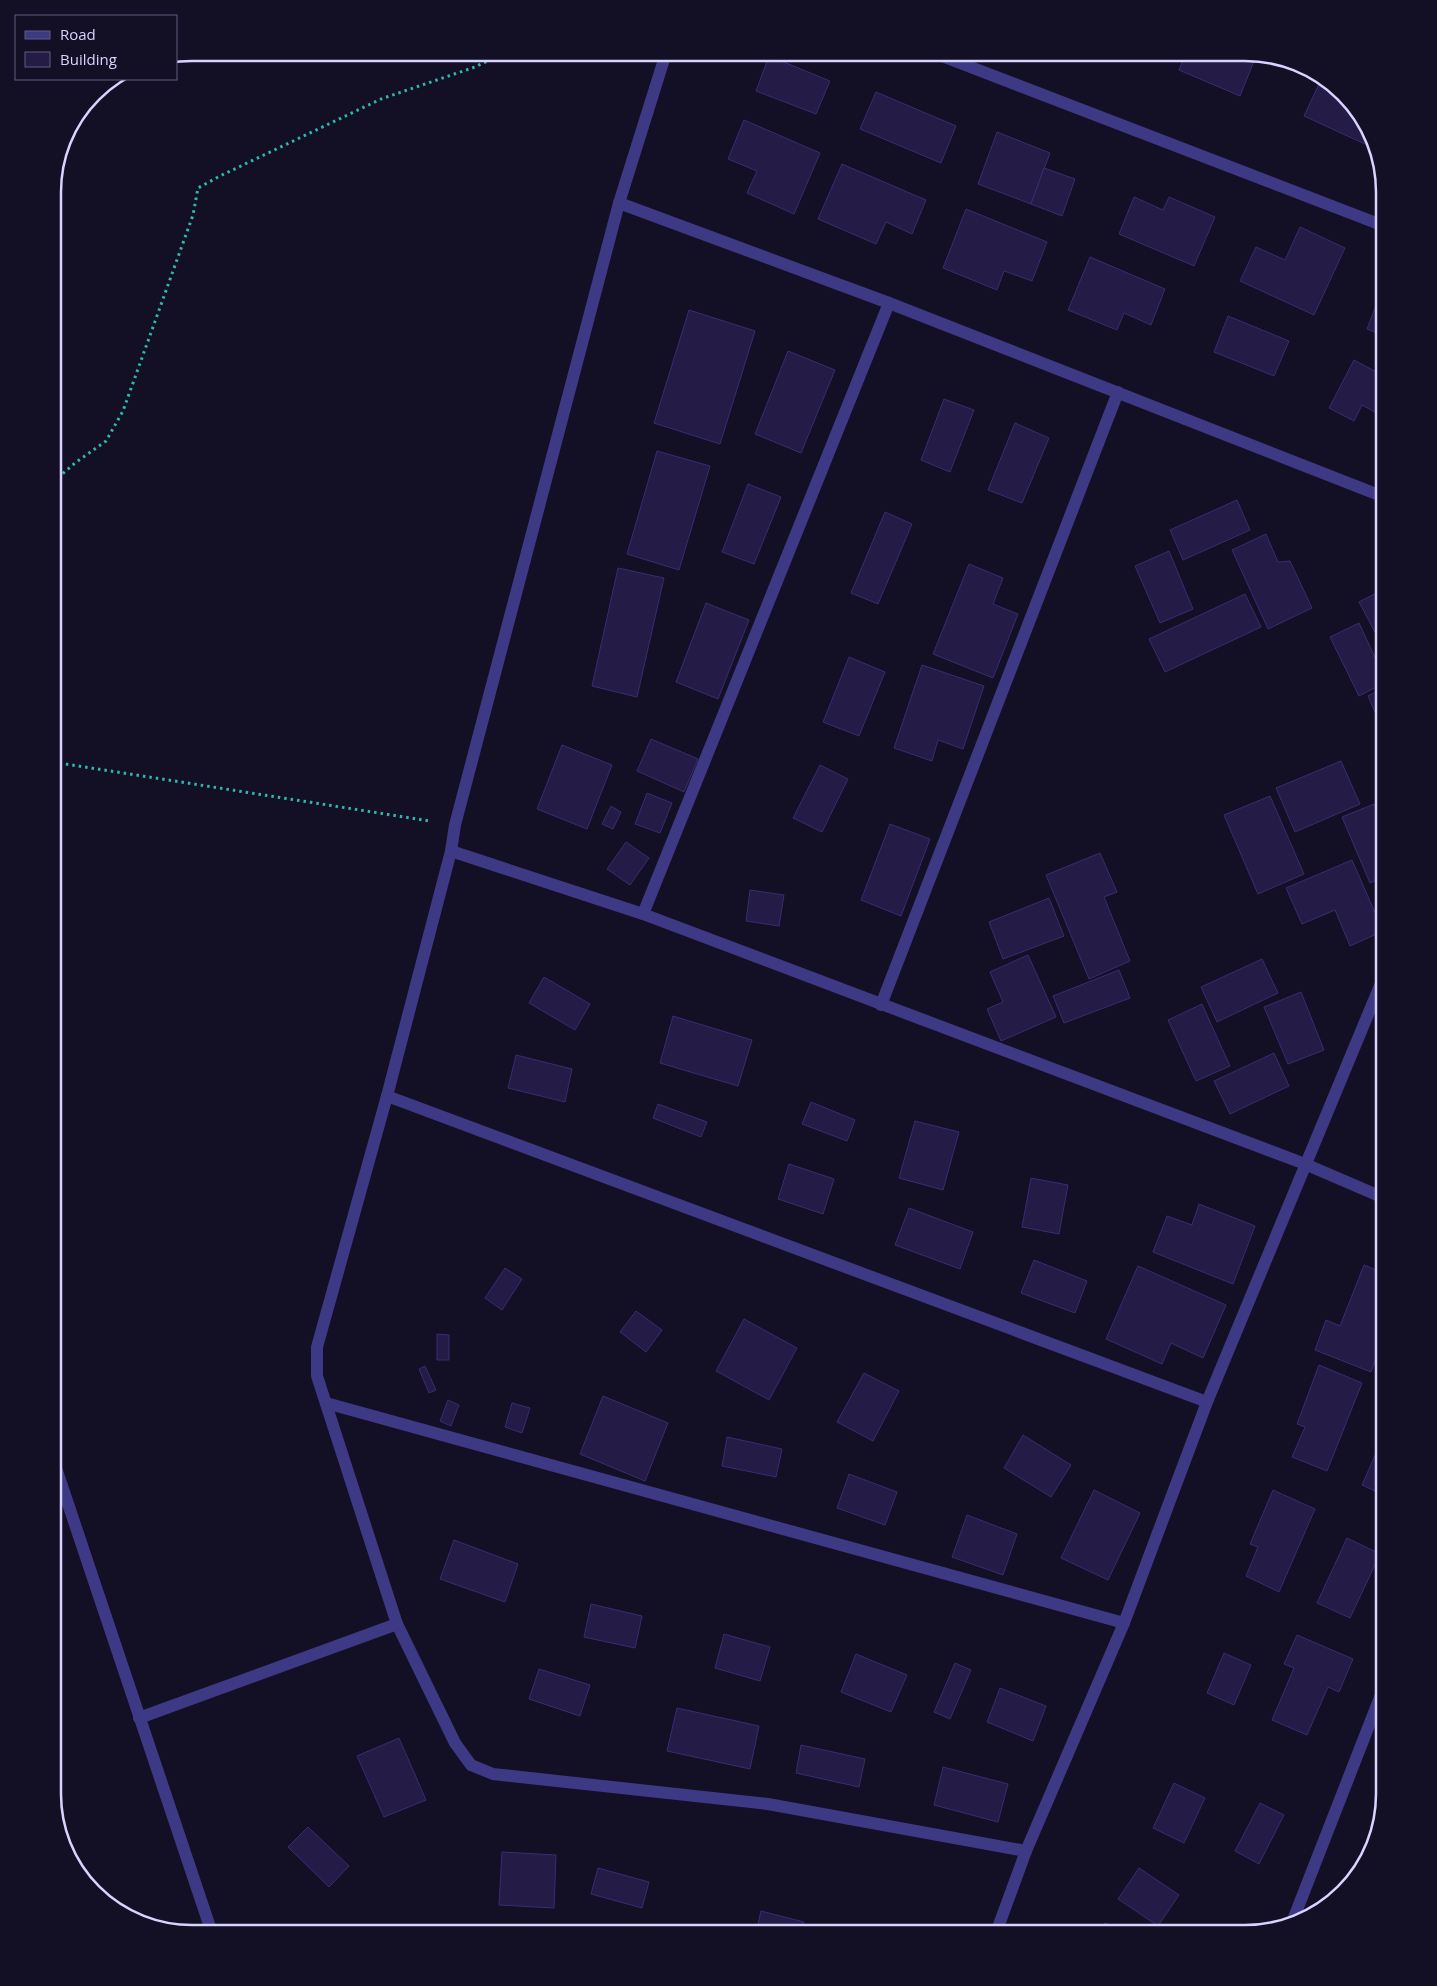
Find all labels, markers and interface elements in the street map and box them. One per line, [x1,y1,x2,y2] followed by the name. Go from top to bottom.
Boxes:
[15,15,178,80] legend
[60,24,96,44] text: Road
[60,49,117,69] text: Building

